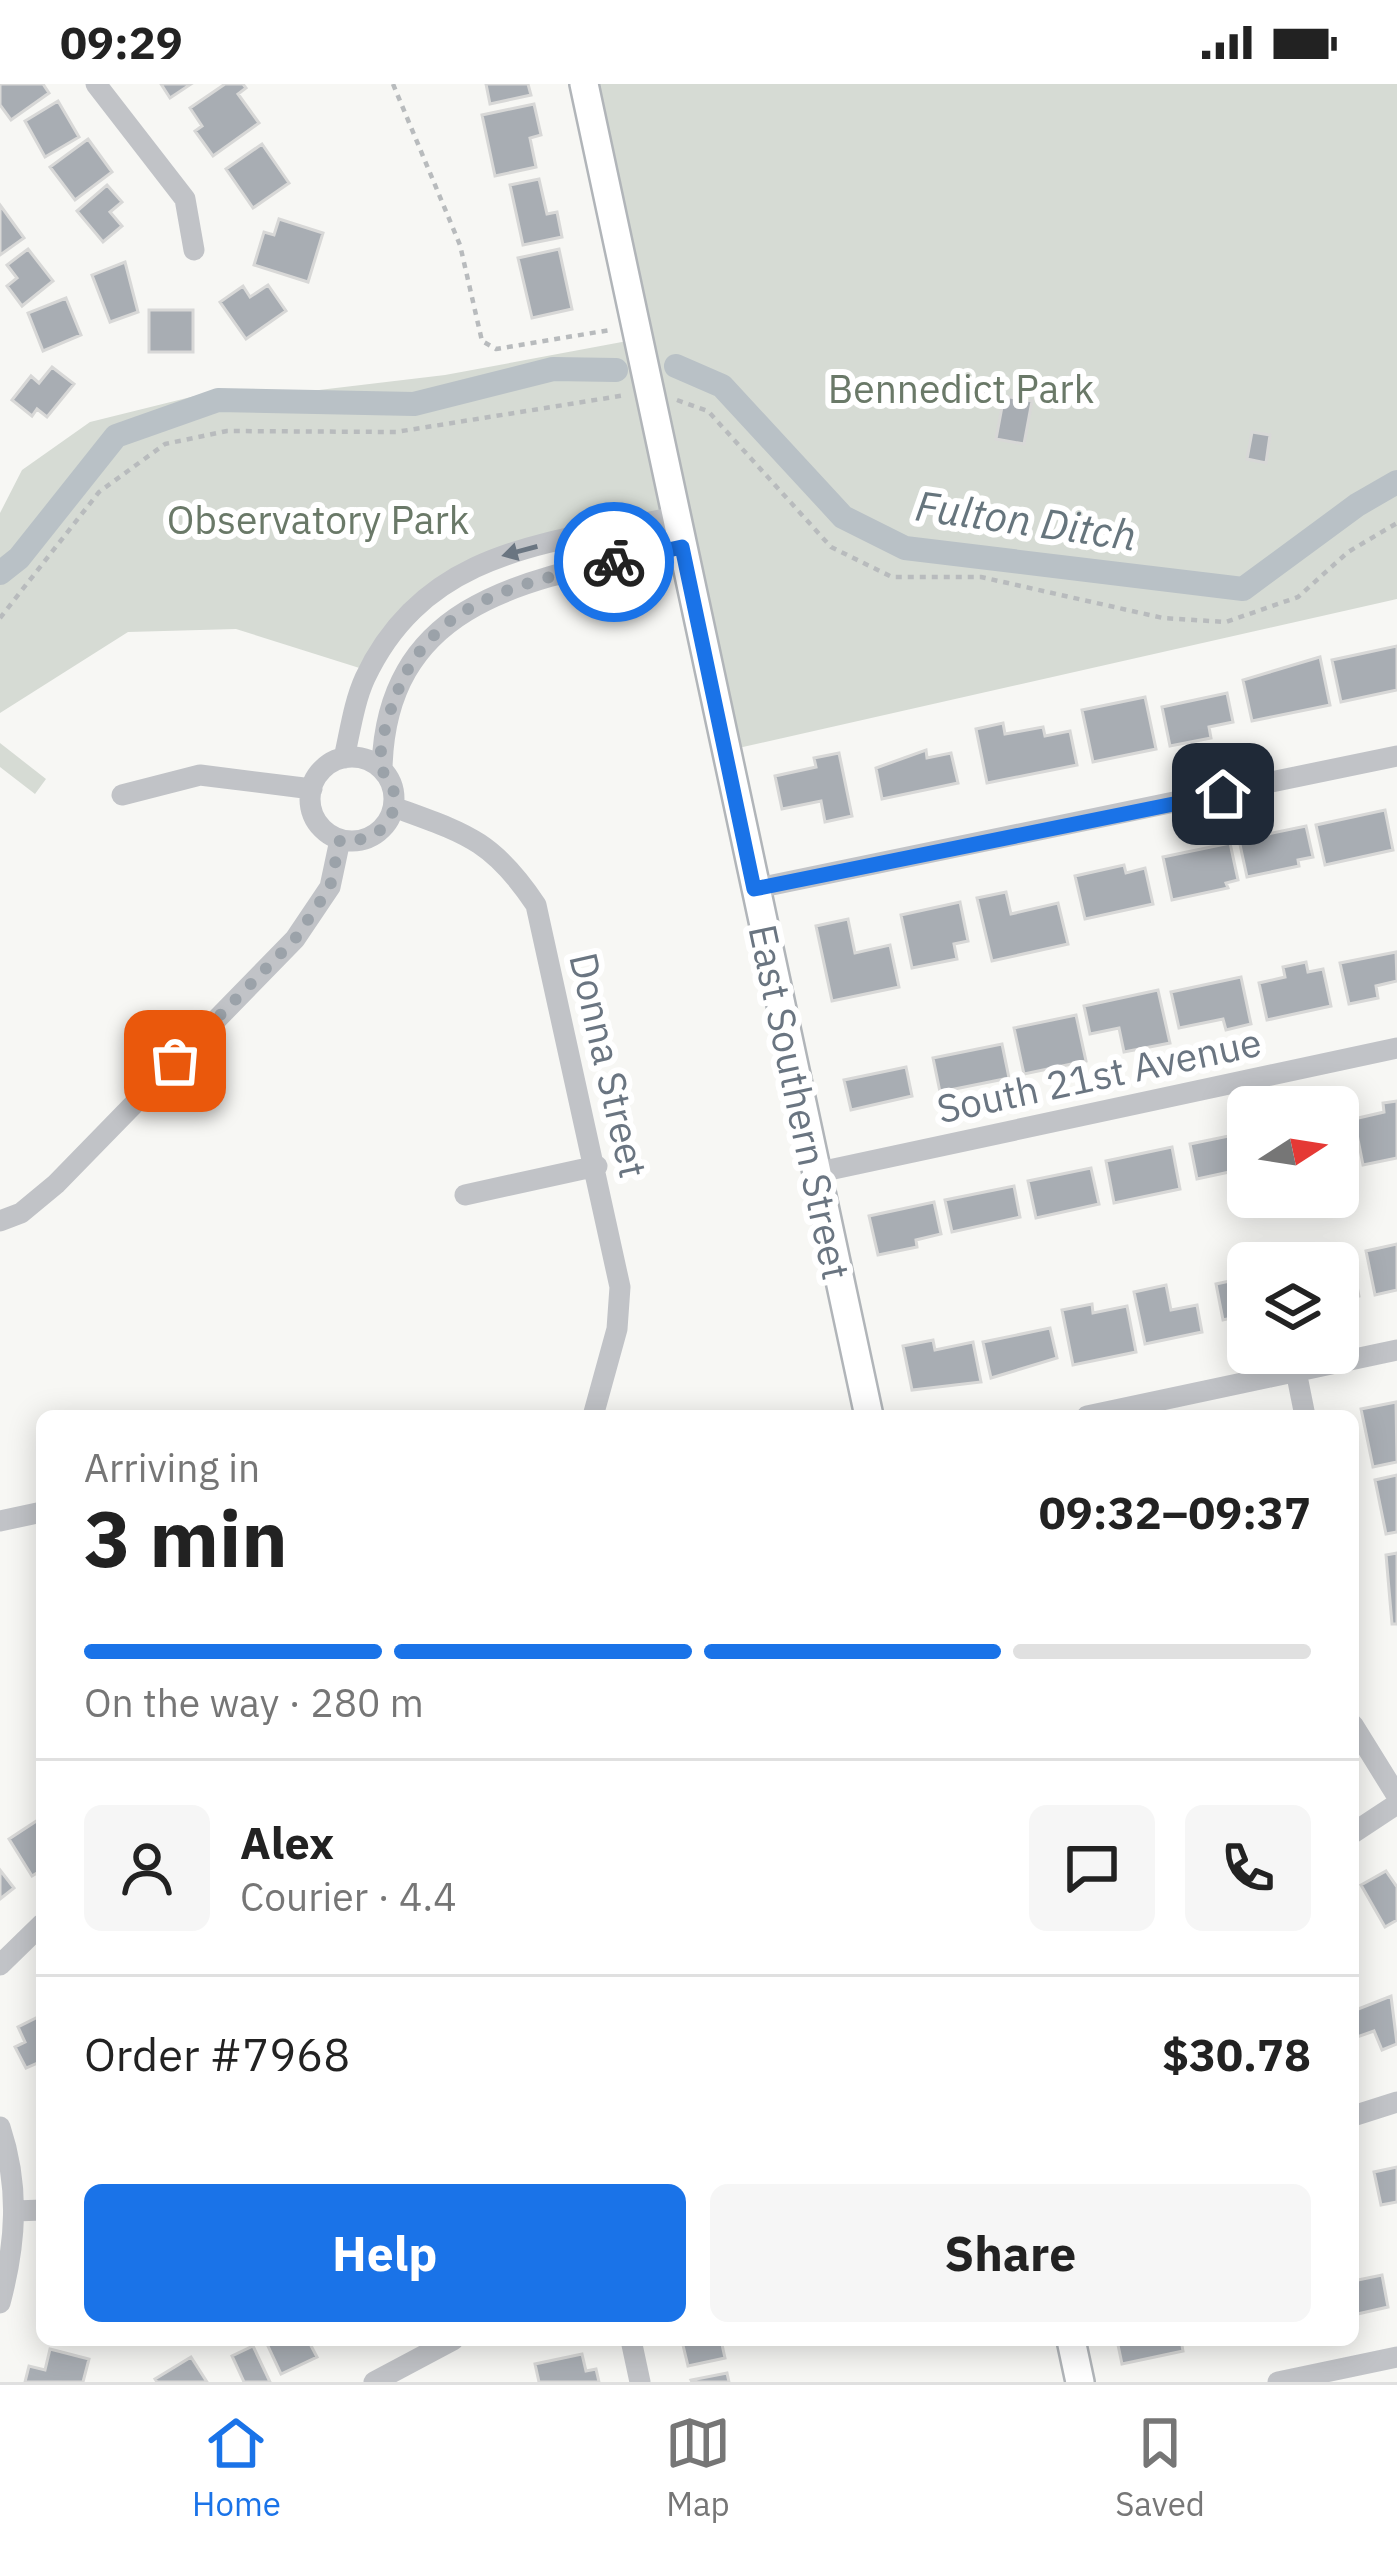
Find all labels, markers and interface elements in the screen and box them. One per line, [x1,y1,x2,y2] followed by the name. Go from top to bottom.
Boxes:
[60,13,183,71] text: 09:29
[828,363,1094,414] park label: Bennedict Park
[912,477,1140,563] water label: Fulton Ditch
[167,494,469,545] park label: Observatory Park
[554,502,674,622] courier
[581,529,647,595] icon: bike
[501,542,538,561] one-way arrow
[1172,743,1274,845] pin
[1190,761,1256,827] icon: home
[737,920,863,1284] street label: East Southern Street
[558,948,660,1182] street label: Donna Street
[124,1010,226,1112] pin
[932,1016,1266,1134] street label: South 21st Avenue
[142,1028,208,1094] icon: bag
[1227,1086,1359,1218] north arrow
[1227,1086,1359,1374] map controls
[1227,1242,1359,1374] button: layers
[84,1442,260,1493] text: Arriving in
[1039,1483,1311,1541] text: 09:32–09:37
[84,1487,288,1588] text: 3 min
[84,1677,424,1728] text: On the way · 280 m
[84,1805,210,1931] button: person
[1029,1805,1155,1931] button: chat
[1185,1805,1311,1931] button: phone
[240,1813,334,1871] text: Alex
[240,1871,457,1922] text: Courier · 4.4
[84,2025,350,2083] text: Order #7968
[1162,2025,1311,2083] text: $30.78
[84,2184,686,2322] button: Help
[710,2184,1311,2322] button: Share
[192,2410,281,2525] tab: Home
[665,2410,731,2525] tab: Map
[1115,2410,1205,2525] tab: Saved

